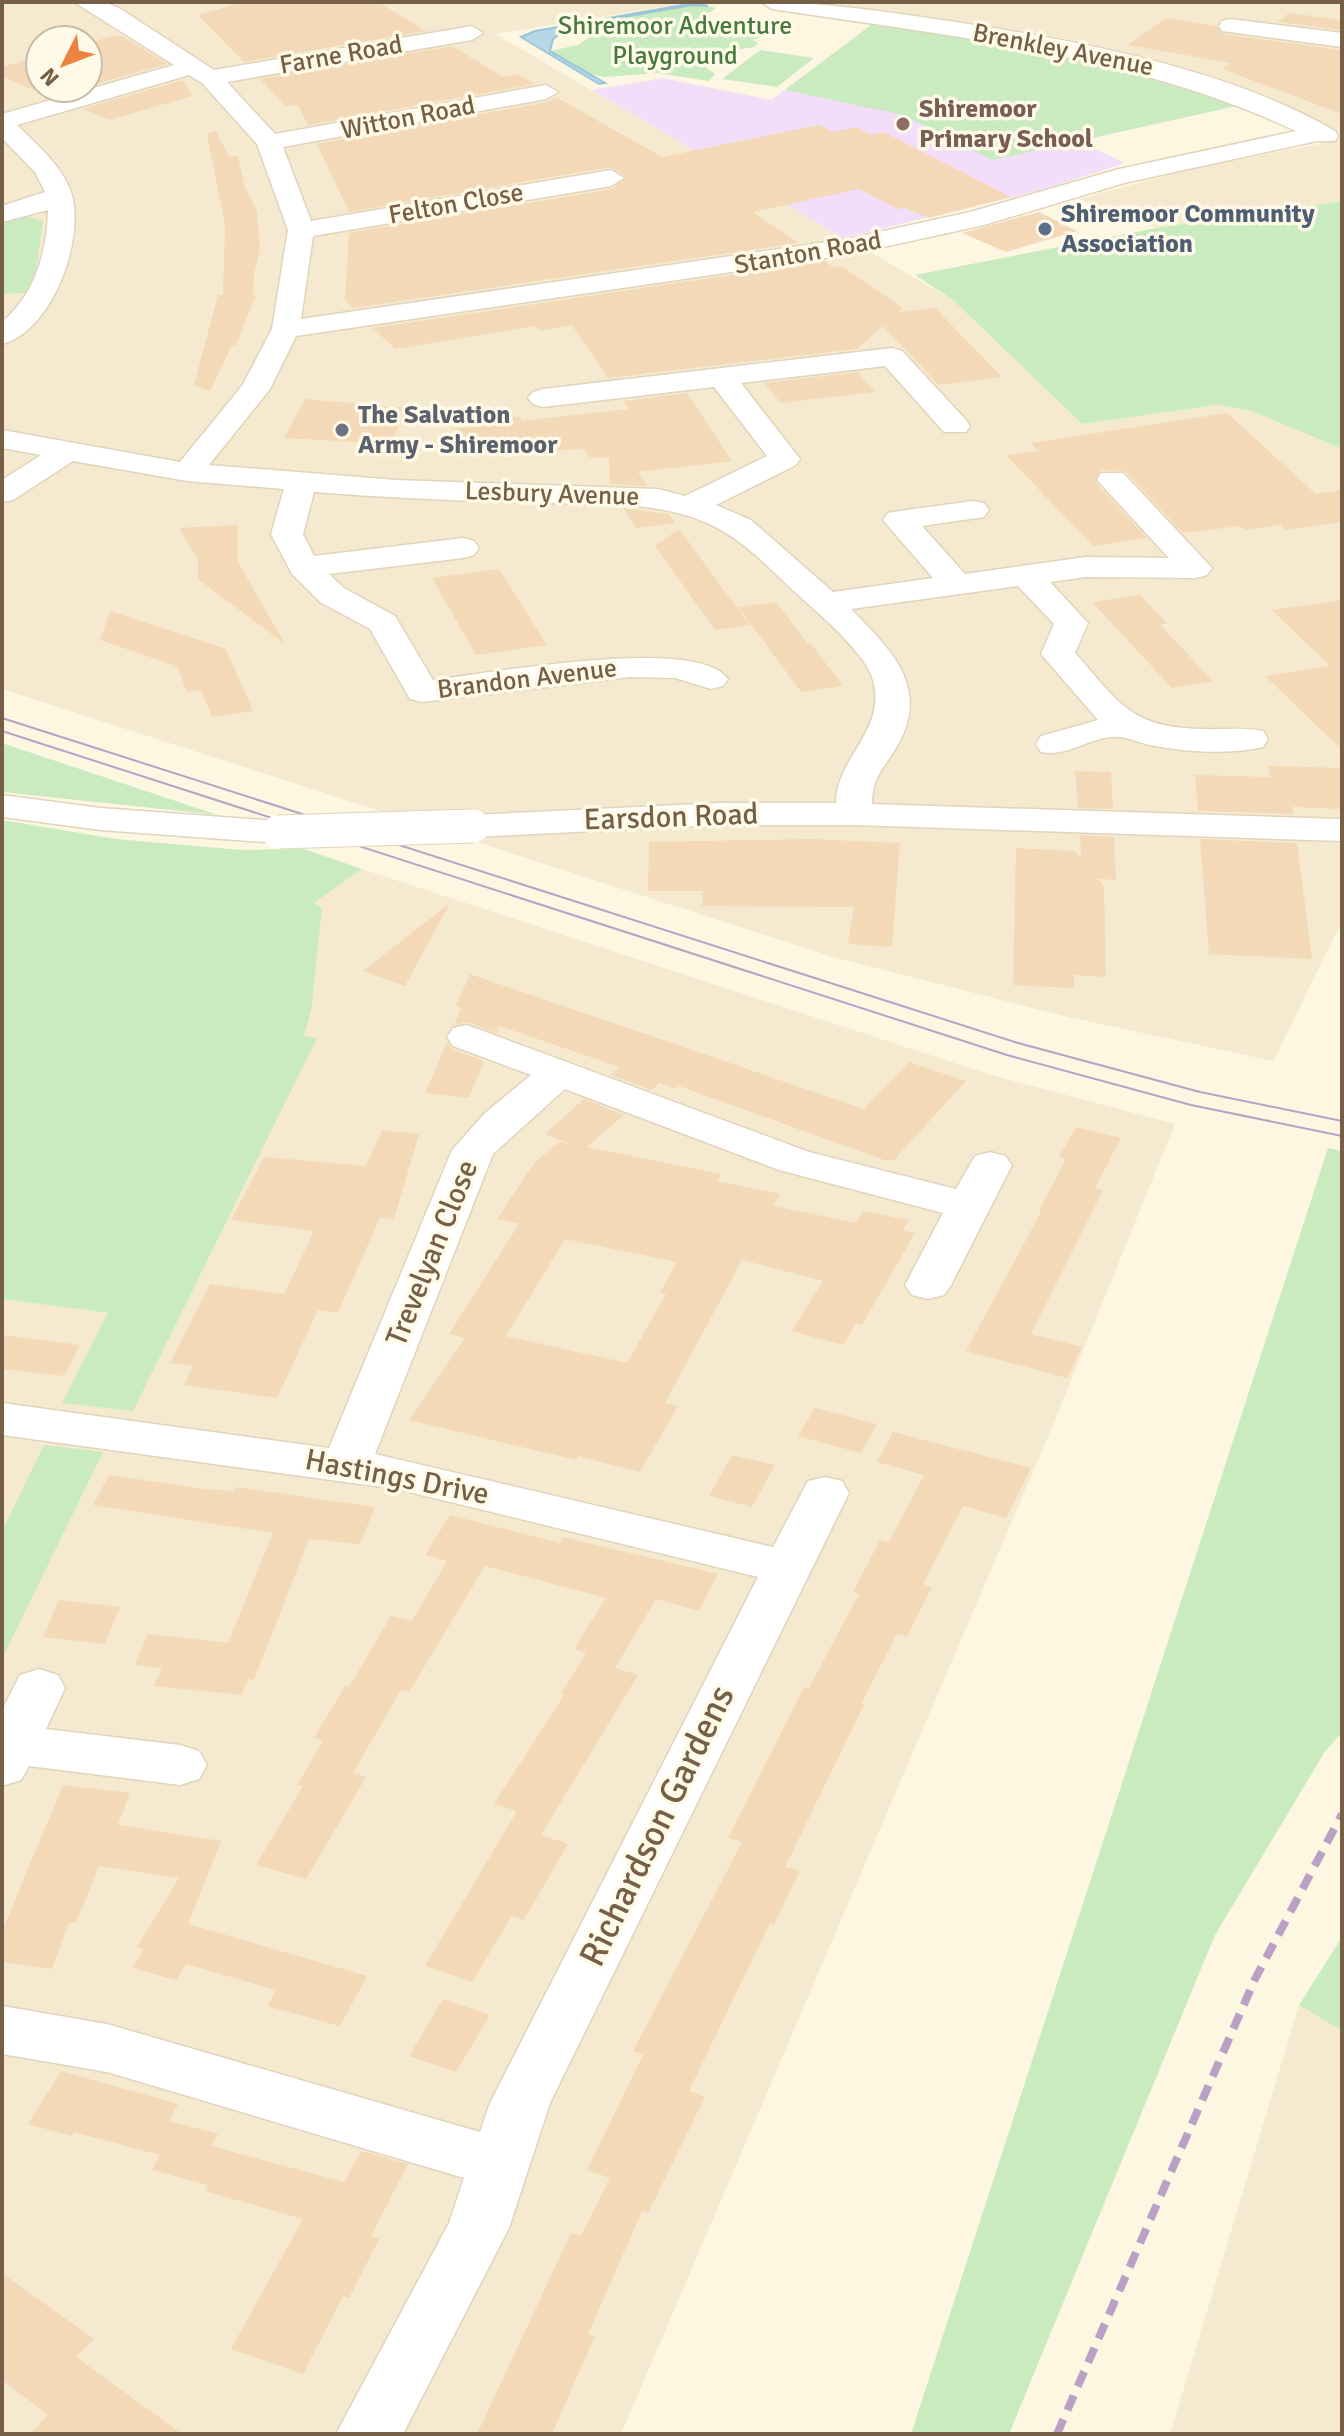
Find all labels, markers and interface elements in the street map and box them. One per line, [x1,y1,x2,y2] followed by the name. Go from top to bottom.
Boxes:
[558,10,792,72] park label: Shiremoor Adventure Playground
[970,17,1156,83] street label: Brenkley Avenue
[24,24,104,104] north arrow
[277,28,405,82] street label: Farne Road
[34,62,65,92] text: N
[338,89,478,147] street label: Witton Road
[919,93,1093,155] place label: Shiremoor Primary School
[894,115,912,133] marker: Shiremoor Primary School
[386,176,526,232] street label: Felton Close
[1061,198,1315,260] place label: Shiremoor Community Association
[1036,220,1054,238] marker: Shiremoor Community Association
[732,224,884,282] street label: Stanton Road
[358,399,558,461] place label: The Salvation Army - Shiremoor
[333,421,351,439] marker: The Salvation Army - Shiremoor
[464,475,640,513] street label: Lesbury Avenue
[435,652,619,706] street label: Brandon Avenue
[583,795,759,839] street label: Earsdon Road
[378,1155,486,1351] street label: Trevelyan Close
[302,1441,492,1513] street label: Hastings Drive
[569,1678,745,1974] street label: Richardson Gardens

